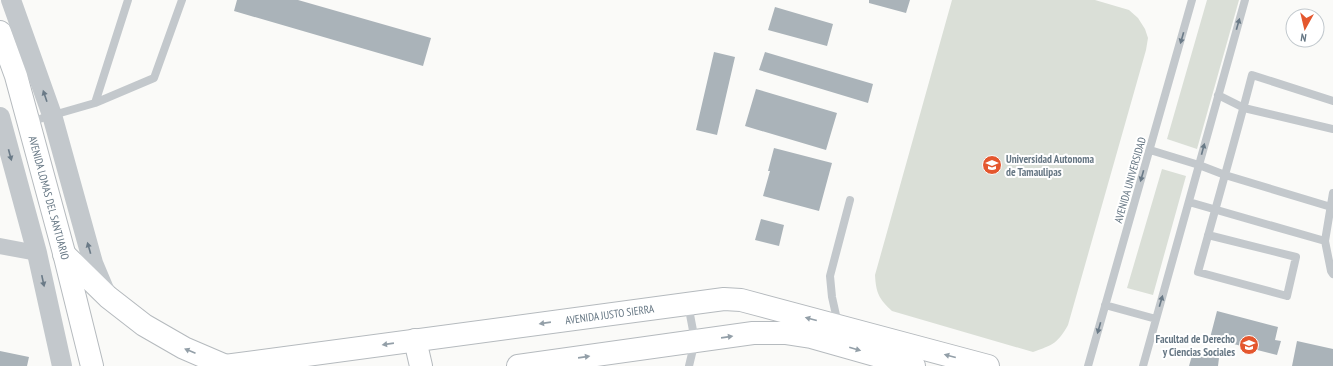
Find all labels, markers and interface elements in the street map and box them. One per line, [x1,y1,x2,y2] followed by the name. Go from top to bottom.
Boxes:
[1285,8,1325,48] north arrow
[1235,18,1241,30] one-way arrow
[1178,31,1184,44] one-way arrow
[1300,31,1308,45] text: N
[42,90,48,102] one-way arrow
[26,134,72,261] street label: AVENIDA LOMAS DEL SANTUARIO
[1111,135,1149,225] street label: AVENIDA UNIVERSIDAD
[1200,143,1206,155] one-way arrow
[7,149,13,161] one-way arrow
[1006,152,1095,179] place label: Universidad Autonoma de Tamaulipas
[981,154,1003,176] school or university icon: Universidad Autonoma de Tamaulipas
[1139,170,1145,182] one-way arrow
[86,242,92,254] one-way arrow
[41,274,47,287] one-way arrow
[1158,295,1164,307] one-way arrow
[564,301,656,327] street label: AVENIDA JUSTO SIERRA
[805,316,817,322] one-way arrow
[539,320,551,326] one-way arrow
[1095,322,1101,334] one-way arrow
[1155,332,1235,359] place label: Facultad de Derecho y Ciencias Sociales
[721,334,733,340] one-way arrow
[1238,334,1260,356] school or university icon: Facultad de Derecho y Ciencias Sociales
[382,341,394,347] one-way arrow
[849,346,861,352] one-way arrow
[184,347,196,354] one-way arrow
[944,353,956,359] one-way arrow
[578,354,590,360] one-way arrow

